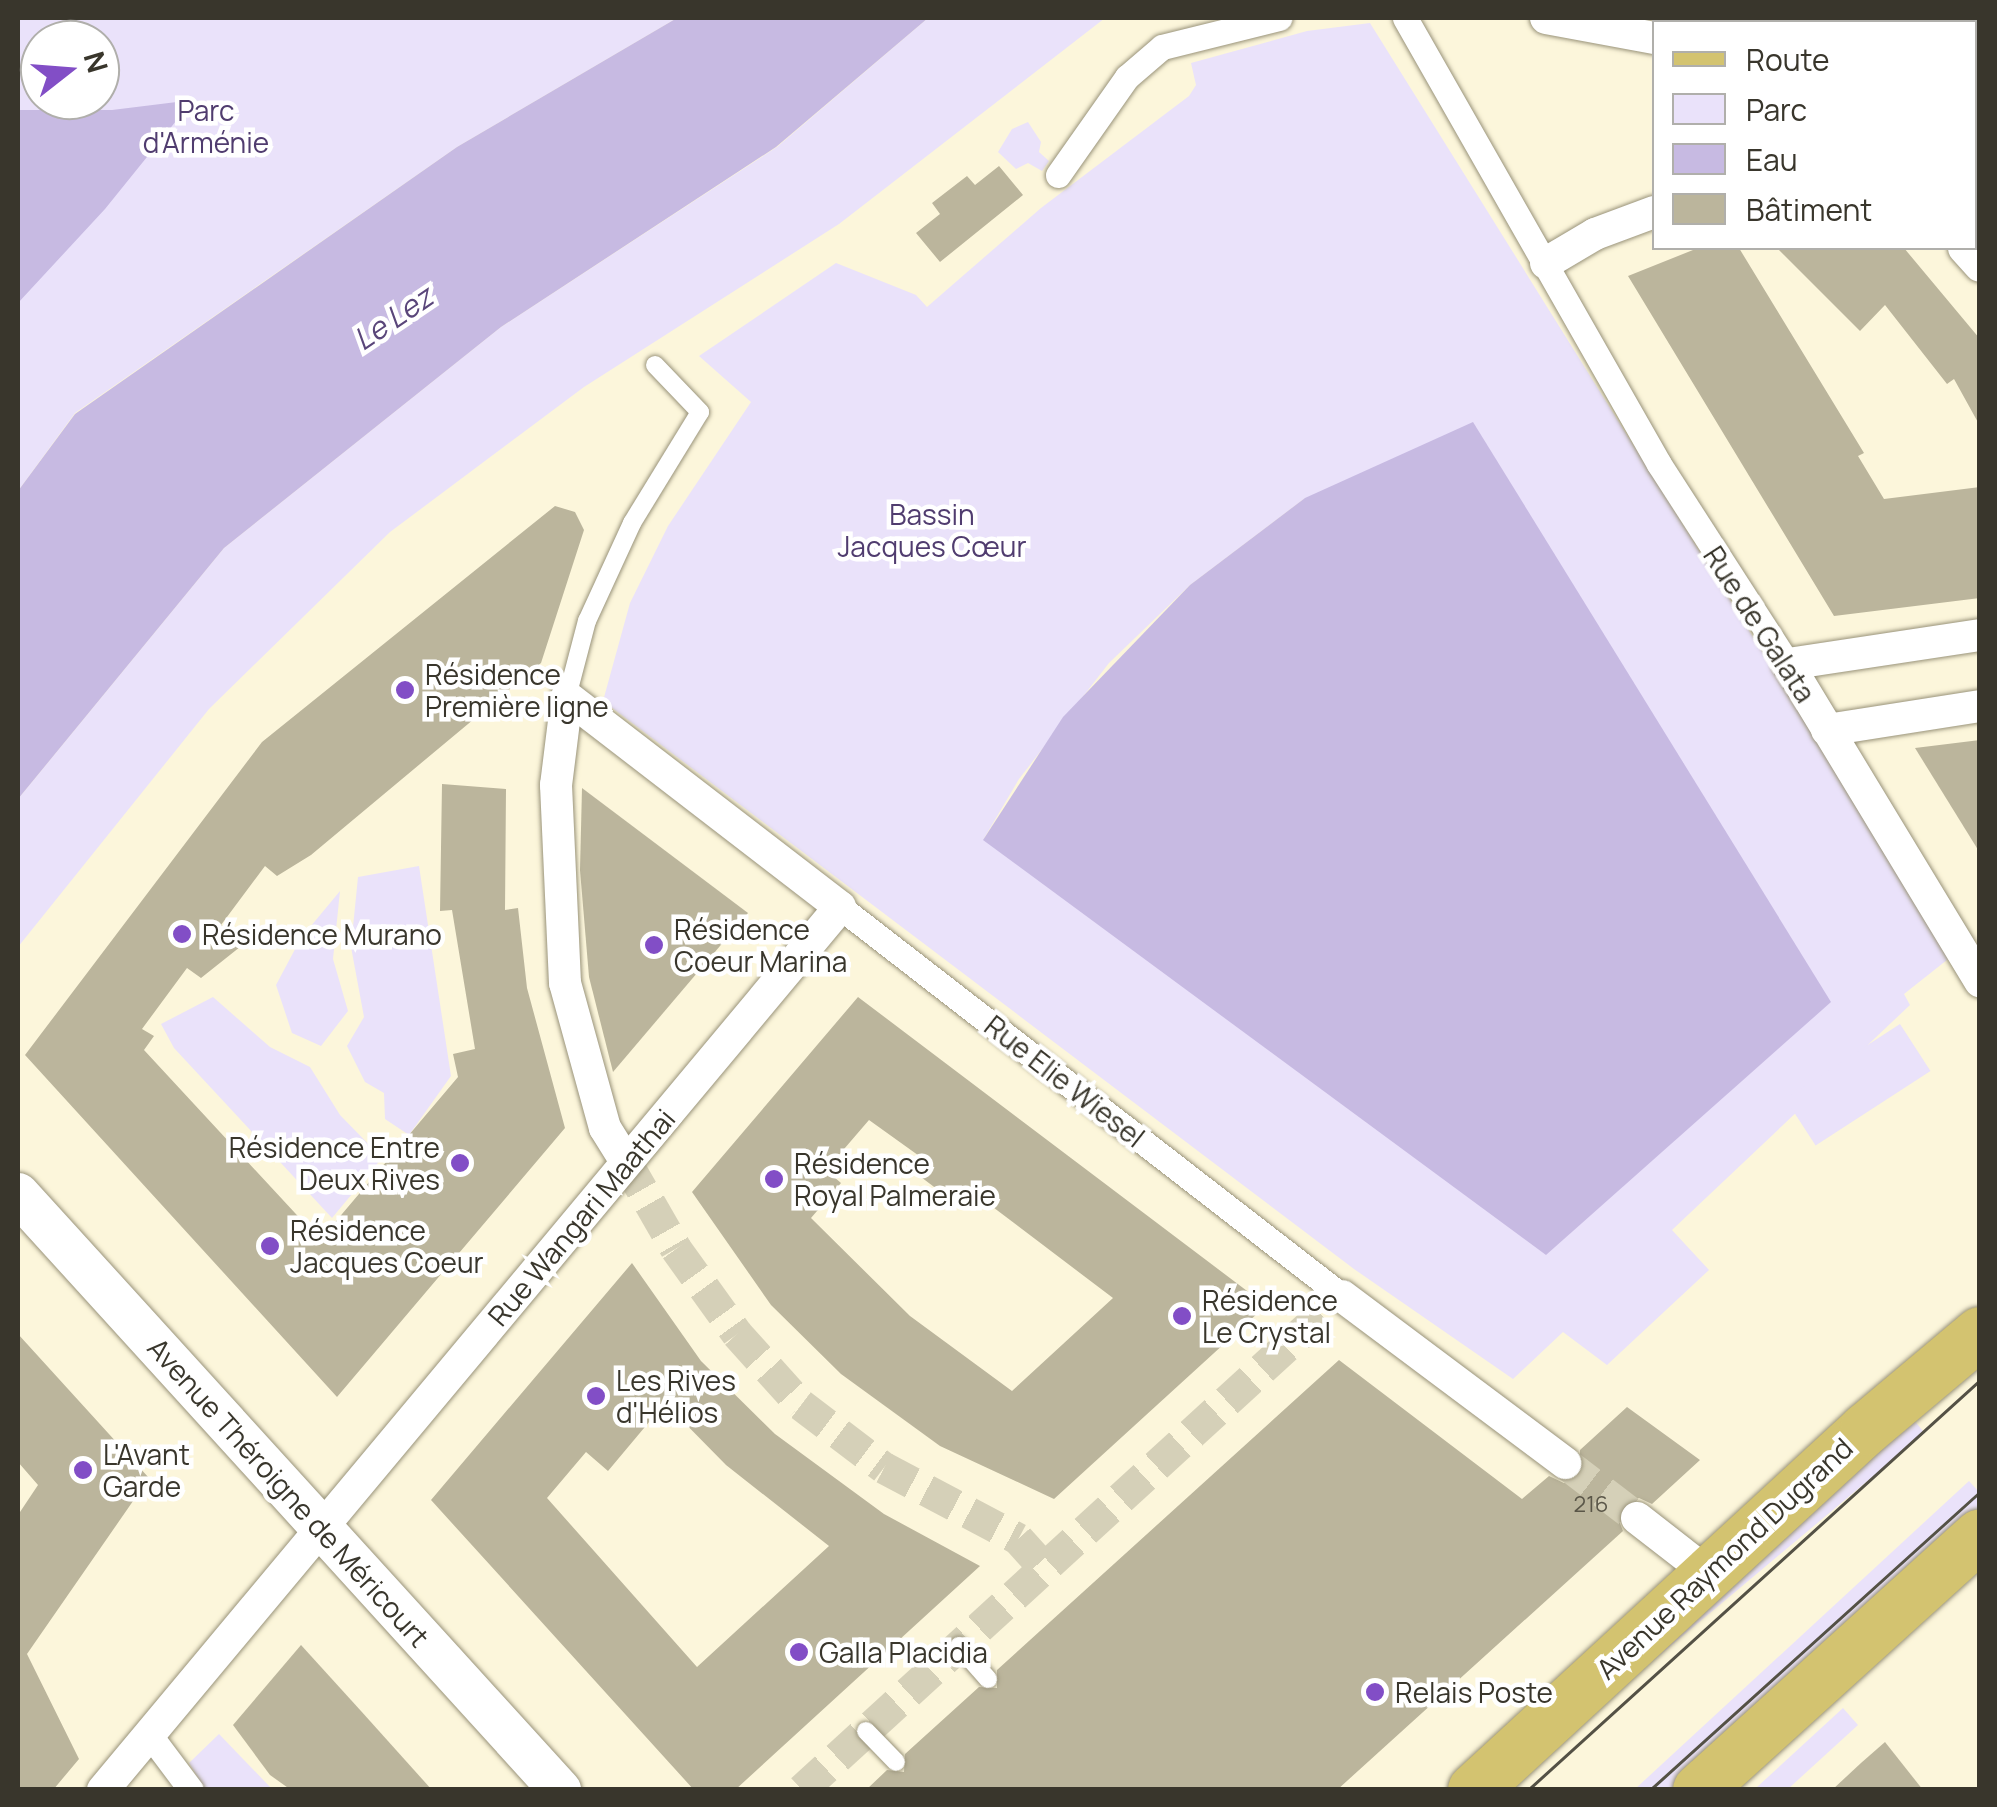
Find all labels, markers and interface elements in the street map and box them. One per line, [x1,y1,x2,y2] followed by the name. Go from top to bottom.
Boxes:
[20,20,120,120] north arrow
[1652,20,1977,250] legend
[1746,39,1829,80] text: Route
[76,47,118,77] text: N
[1746,89,1807,130] text: Parc
[143,93,269,159] park label: Parc d'Arménie
[1746,139,1798,180] text: Eau
[1746,189,1872,230] text: Bâtiment
[347,279,439,357] water label: Le Lez
[837,497,1027,563] park label: Bassin Jacques Cœur
[1697,540,1823,708] street label: Rue de Galata
[425,657,609,723] place label: Résidence Première ligne
[394,679,416,701] marker: Résidence Première ligne
[674,912,847,978] place label: Résidence Coeur Marina
[202,917,442,951] place label: Résidence Murano
[171,923,193,945] marker: Résidence Murano
[643,934,665,956] marker: Résidence Coeur Marina
[978,1008,1152,1154] street label: Rue Elie Wiesel
[481,1102,681,1332] street label: Rue Wangari Maathai
[229,1130,440,1196] place label: Résidence Entre Deux Rives
[794,1146,996,1212] place label: Résidence Royal Palmeraie
[449,1152,471,1174] marker: Résidence Entre Deux Rives
[763,1168,785,1190] marker: Résidence Royal Palmeraie
[290,1213,484,1279] place label: Résidence Jacques Coeur
[259,1235,281,1257] marker: Résidence Jacques Coeur
[1202,1283,1338,1349] place label: Résidence Le Crystal
[1171,1305,1193,1327] marker: Résidence Le Crystal
[141,1331,437,1653] street label: Avenue Théroigne de Méricourt
[616,1363,736,1429] place label: Les Rives d'Hélios
[585,1385,607,1407] marker: Les Rives d'Hélios
[1589,1431,1859,1685] street label: Avenue Raymond Dugrand
[103,1437,190,1503] place label: L'Avant Garde
[72,1459,94,1481] marker: L'Avant Garde
[1574,1492,1608,1518] house number: 216
[819,1635,988,1669] place label: Galla Placidia
[788,1641,810,1663] marker: Galla Placidia
[1395,1675,1553,1709] place label: Relais Poste
[1364,1681,1386,1703] marker: Relais Poste

